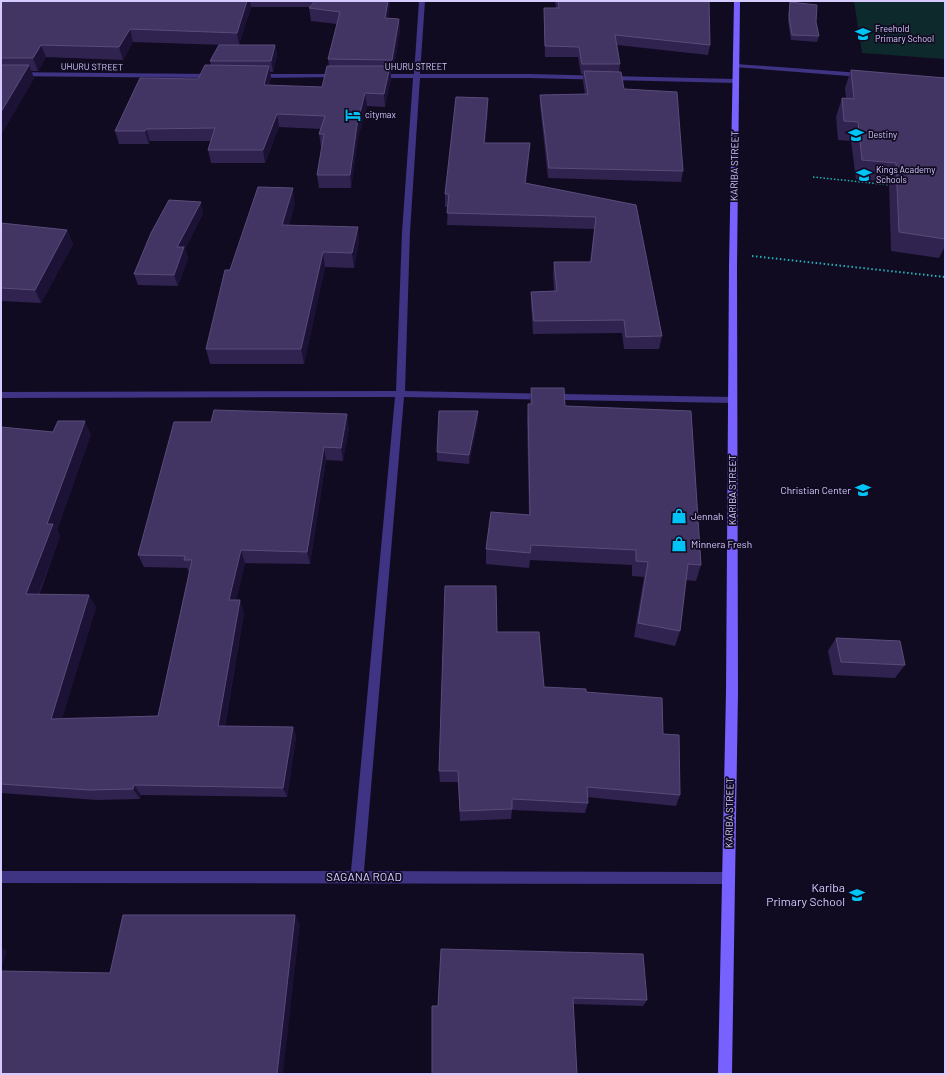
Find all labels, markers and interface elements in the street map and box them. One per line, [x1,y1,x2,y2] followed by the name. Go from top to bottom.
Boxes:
[875,23,934,44] place label: Freehold Primary School
[854,25,872,43] school or university icon: Freehold Primary School
[61,60,123,73] street label: UHURU STREET
[385,61,447,72] street label: UHURU STREET
[344,106,362,124] hotel icon: citymax
[365,109,396,120] place label: citymax
[847,126,865,144] school or university icon: Destiny
[868,129,897,140] place label: Destiny
[727,130,741,201] street label: KARIBA STREET
[876,164,935,185] place label: Kings Academy Schools
[855,166,873,184] school or university icon: Kings Academy Schools
[726,454,738,525] street label: KARIBA STREET
[854,481,872,499] school or university icon: Christian Center
[781,484,851,496] place label: Christian Center
[670,507,688,525] shop icon: Jennah
[691,510,723,522] place label: Jennah
[670,535,688,553] shop icon: Minnera Fresh
[691,538,752,550] place label: Minnera Fresh
[722,777,736,848] street label: KARIBA STREET
[326,869,402,883] street label: SAGANA ROAD
[766,880,845,908] place label: Kariba Primary School
[848,886,866,904] school or university icon: Kariba Primary School

